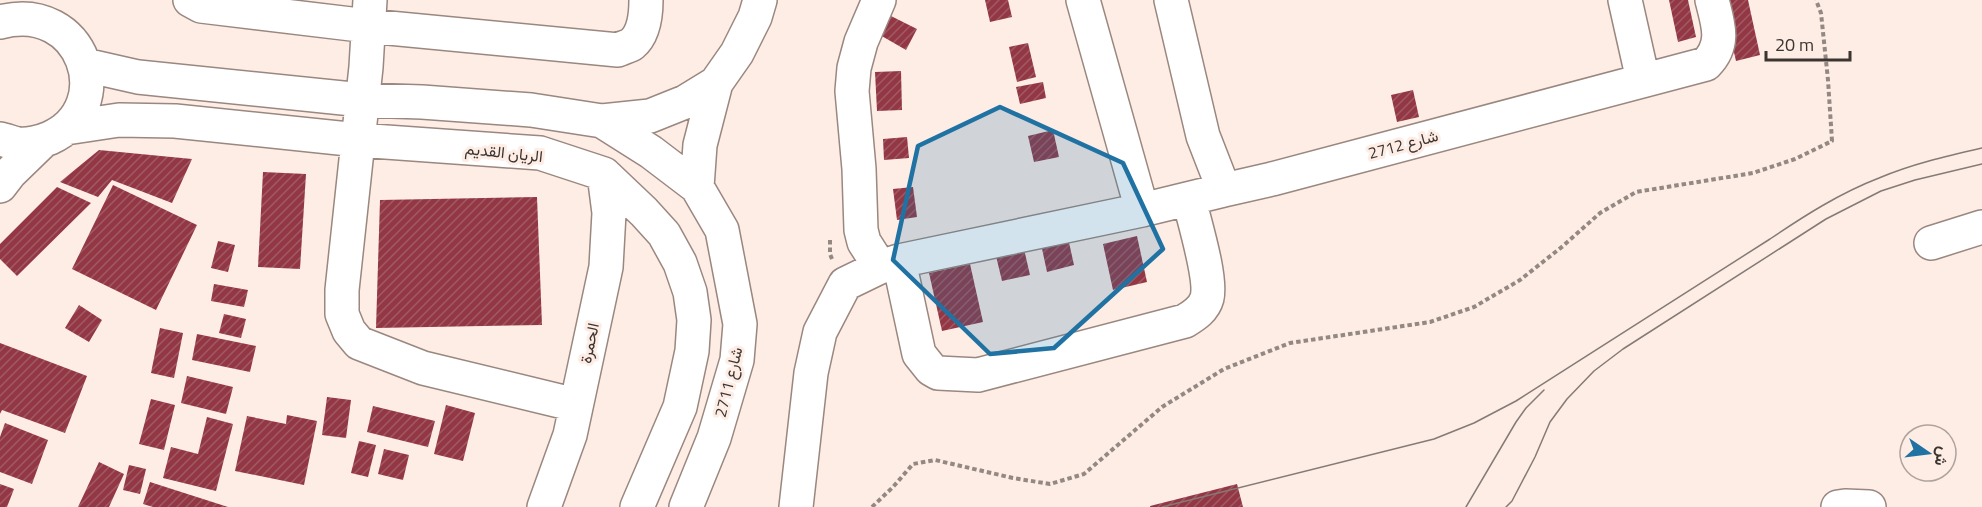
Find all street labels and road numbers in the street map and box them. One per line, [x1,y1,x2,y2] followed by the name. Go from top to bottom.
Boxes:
[1365,123,1441,165] street label: شارع 2712
[464,136,544,168] street label: الريان القديم
[573,321,605,365] street label: الحمرة
[708,344,748,420] street label: شارع 2711

